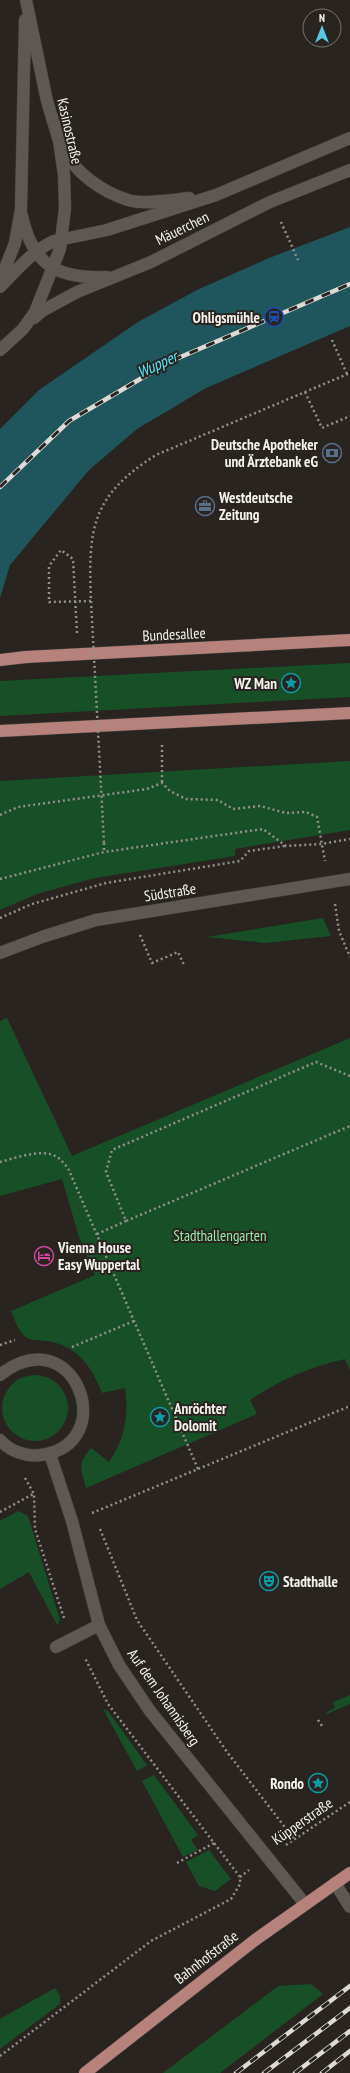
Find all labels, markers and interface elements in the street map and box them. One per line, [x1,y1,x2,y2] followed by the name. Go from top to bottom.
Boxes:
[302,8,342,48] north arrow
[319,11,325,25] text: N
[53,96,87,166] street label: Kasinostraße
[152,207,212,249] street label: Mäuerchen
[263,306,285,328] station icon: Ohligsmühle
[193,308,260,327] place label: Ohligsmühle
[134,345,183,382] water label: Wupper
[211,435,319,471] place label: Deutsche Apotheker und Ärztebank eG
[321,442,343,464] bank icon: Deutsche Apotheker und Ärztebank eG
[218,488,293,524] place label: Westdeutsche Zeitung
[194,495,216,517] office icon: Westdeutsche Zeitung
[142,623,206,645] street label: Bundesallee
[280,672,302,694] place icon: WZ Man
[233,674,277,693] place label: WZ Man
[143,879,197,905] street label: Südstraße
[173,1226,267,1245] park label: Stadthallengarten
[57,1238,140,1274] place label: Vienna House Easy Wuppertal
[33,1245,55,1267] hotel icon: Vienna House Easy Wuppertal
[173,1399,227,1435] place label: Anröchter Dolomit
[149,1406,171,1428] place icon: Anröchter Dolomit
[258,1570,280,1592] theatre icon: Stadthalle
[283,1572,338,1591] place label: Stadthalle
[124,1645,204,1749] street label: Auf dem Johannisberg
[307,1772,329,1794] place icon: Rondo
[270,1774,304,1793] place label: Rondo
[268,1793,336,1849] street label: Küpperstraße
[170,1926,242,1988] street label: Bahnhofstraße

